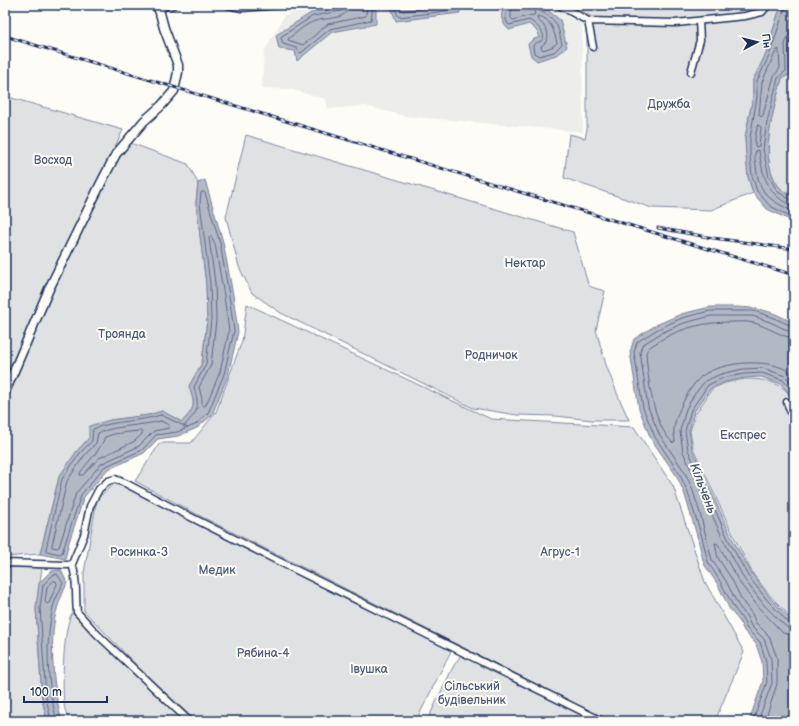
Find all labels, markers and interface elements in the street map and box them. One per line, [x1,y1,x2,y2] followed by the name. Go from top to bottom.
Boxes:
[737,22,777,62] north arrow
[759,33,774,49] text: Пн
[648,97,690,112] park label: Дружба
[34,153,73,168] park label: Восход
[504,256,546,271] park label: Нектар
[98,327,146,342] park label: Троянда
[464,348,518,363] park label: Родничок
[720,428,766,443] park label: Експрес
[686,461,720,517] water label: Кільчень
[110,545,168,560] park label: Росинка-3
[539,545,580,560] park label: Агрус-1
[198,563,236,578] park label: Медик
[236,646,290,661] park label: Рябина-4
[350,662,388,677] park label: Івушка
[24,678,107,704] scale bar
[438,679,507,708] park label: Сільський будівельник
[30,685,62,700] text: 100 m

